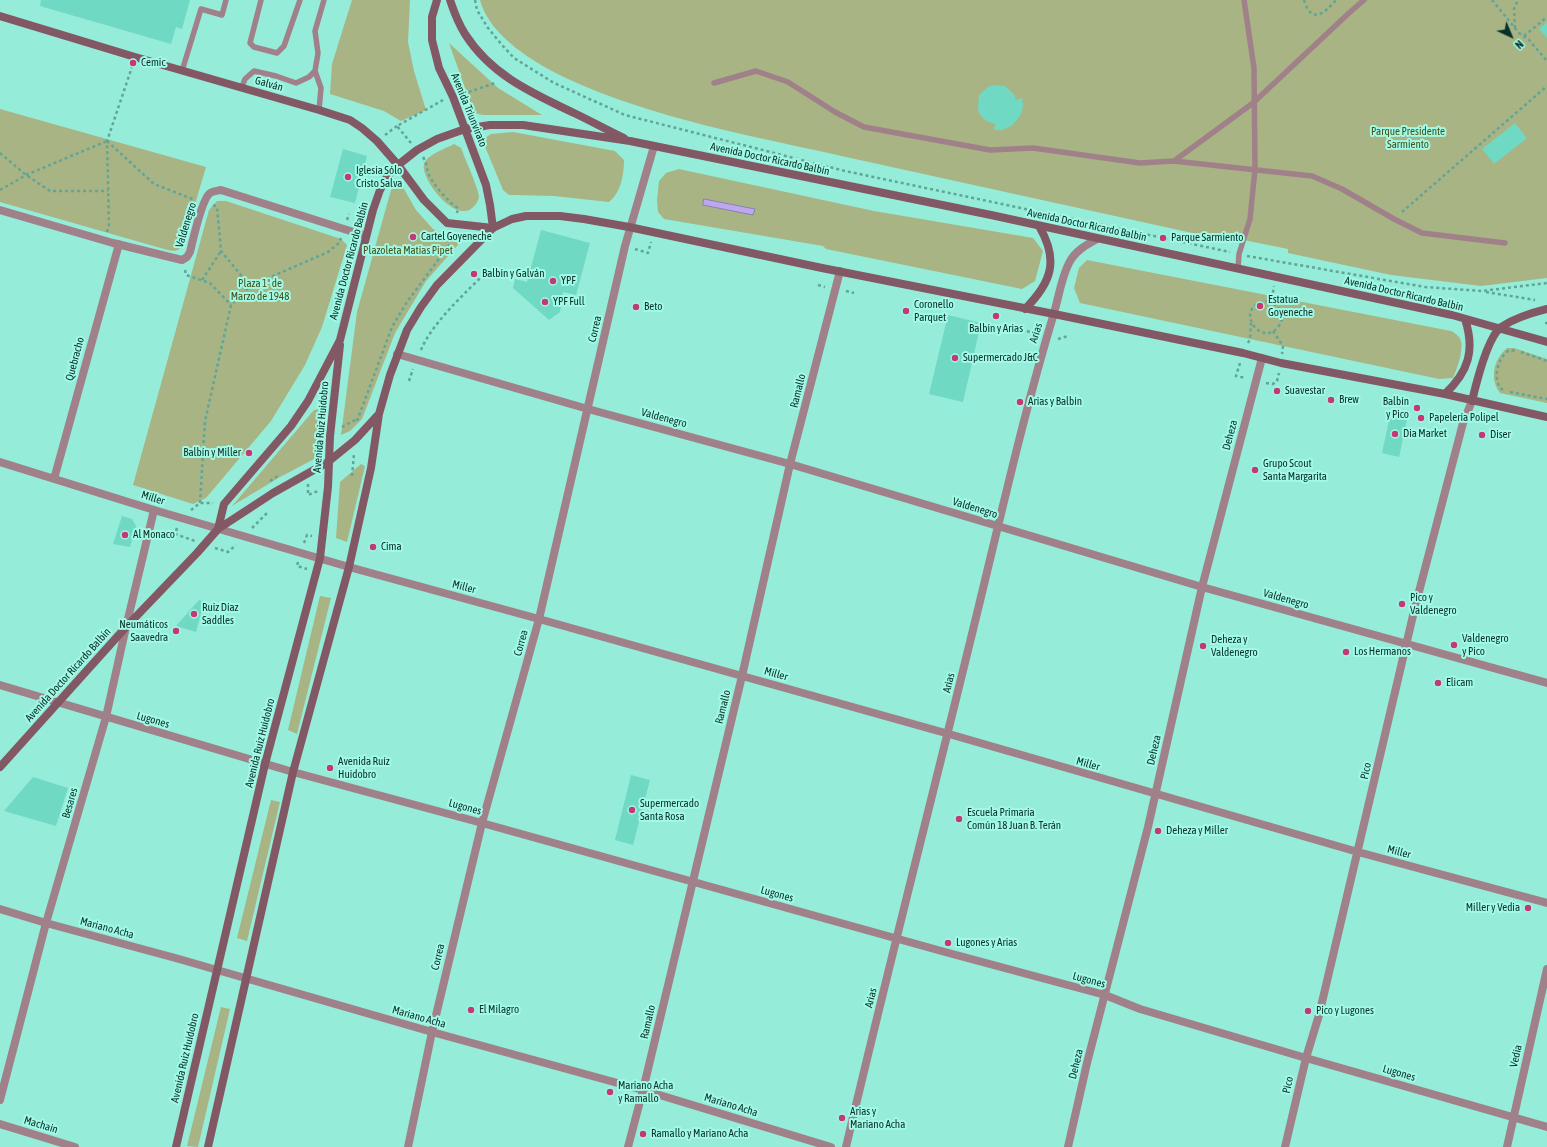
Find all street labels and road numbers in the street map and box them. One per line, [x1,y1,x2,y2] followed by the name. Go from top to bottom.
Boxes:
[448,71,490,149] street label: Avenida Triunvirato
[253,74,285,94] street label: Galván
[709,140,831,178] street label: Avenida Doctor Ricardo Balbín
[173,201,199,249] street label: Valdenegro
[327,201,371,321] street label: Avenida Doctor Ricardo Balbín
[1026,206,1148,244] street label: Avenida Doctor Ricardo Balbín
[1343,274,1465,314] street label: Avenida Doctor Ricardo Balbín
[586,314,604,344] street label: Correa
[1027,321,1045,345] street label: Arias
[63,336,87,382] street label: Quebracho
[787,373,809,409] street label: Ramallo
[310,381,332,473] street label: Avenida Ruiz Huidobro
[640,406,688,430] street label: Valdenegro
[1220,419,1240,451] street label: Deheza
[140,488,166,508] street label: Miller
[951,495,999,521] street label: Valdenegro
[451,578,477,596] street label: Miller
[1262,586,1310,612] street label: Valdenegro
[22,625,114,725] street label: Avenida Doctor Ricardo Balbín
[511,628,531,658] street label: Correa
[763,664,789,684] street label: Miller
[940,672,958,694] street label: Arias
[712,689,734,725] street label: Ramallo
[243,697,277,789] street label: Avenida Ruiz Huidobro
[135,709,171,731] street label: Lugones
[1144,734,1164,766] street label: Deheza
[1075,754,1101,774] street label: Miller
[1358,761,1374,781] street label: Pico
[59,786,81,820] street label: Besares
[447,796,483,818] street label: Lugones
[1386,843,1412,861] street label: Miller
[759,883,795,905] street label: Lugones
[79,914,135,942] street label: Mariano Acha
[429,942,447,972] street label: Correa
[1071,969,1107,991] street label: Lugones
[862,987,880,1009] street label: Arias
[391,1003,447,1031] street label: Mariano Acha
[638,1004,658,1040] street label: Ramallo
[168,1012,202,1104] street label: Avenida Ruiz Huidobro
[1507,1043,1525,1069] street label: Vedia
[1066,1048,1086,1080] street label: Deheza
[1381,1062,1417,1084] street label: Lugones
[1280,1075,1296,1095] street label: Pico
[703,1091,759,1119] street label: Mariano Acha
[22,1114,60,1136] street label: Machain

